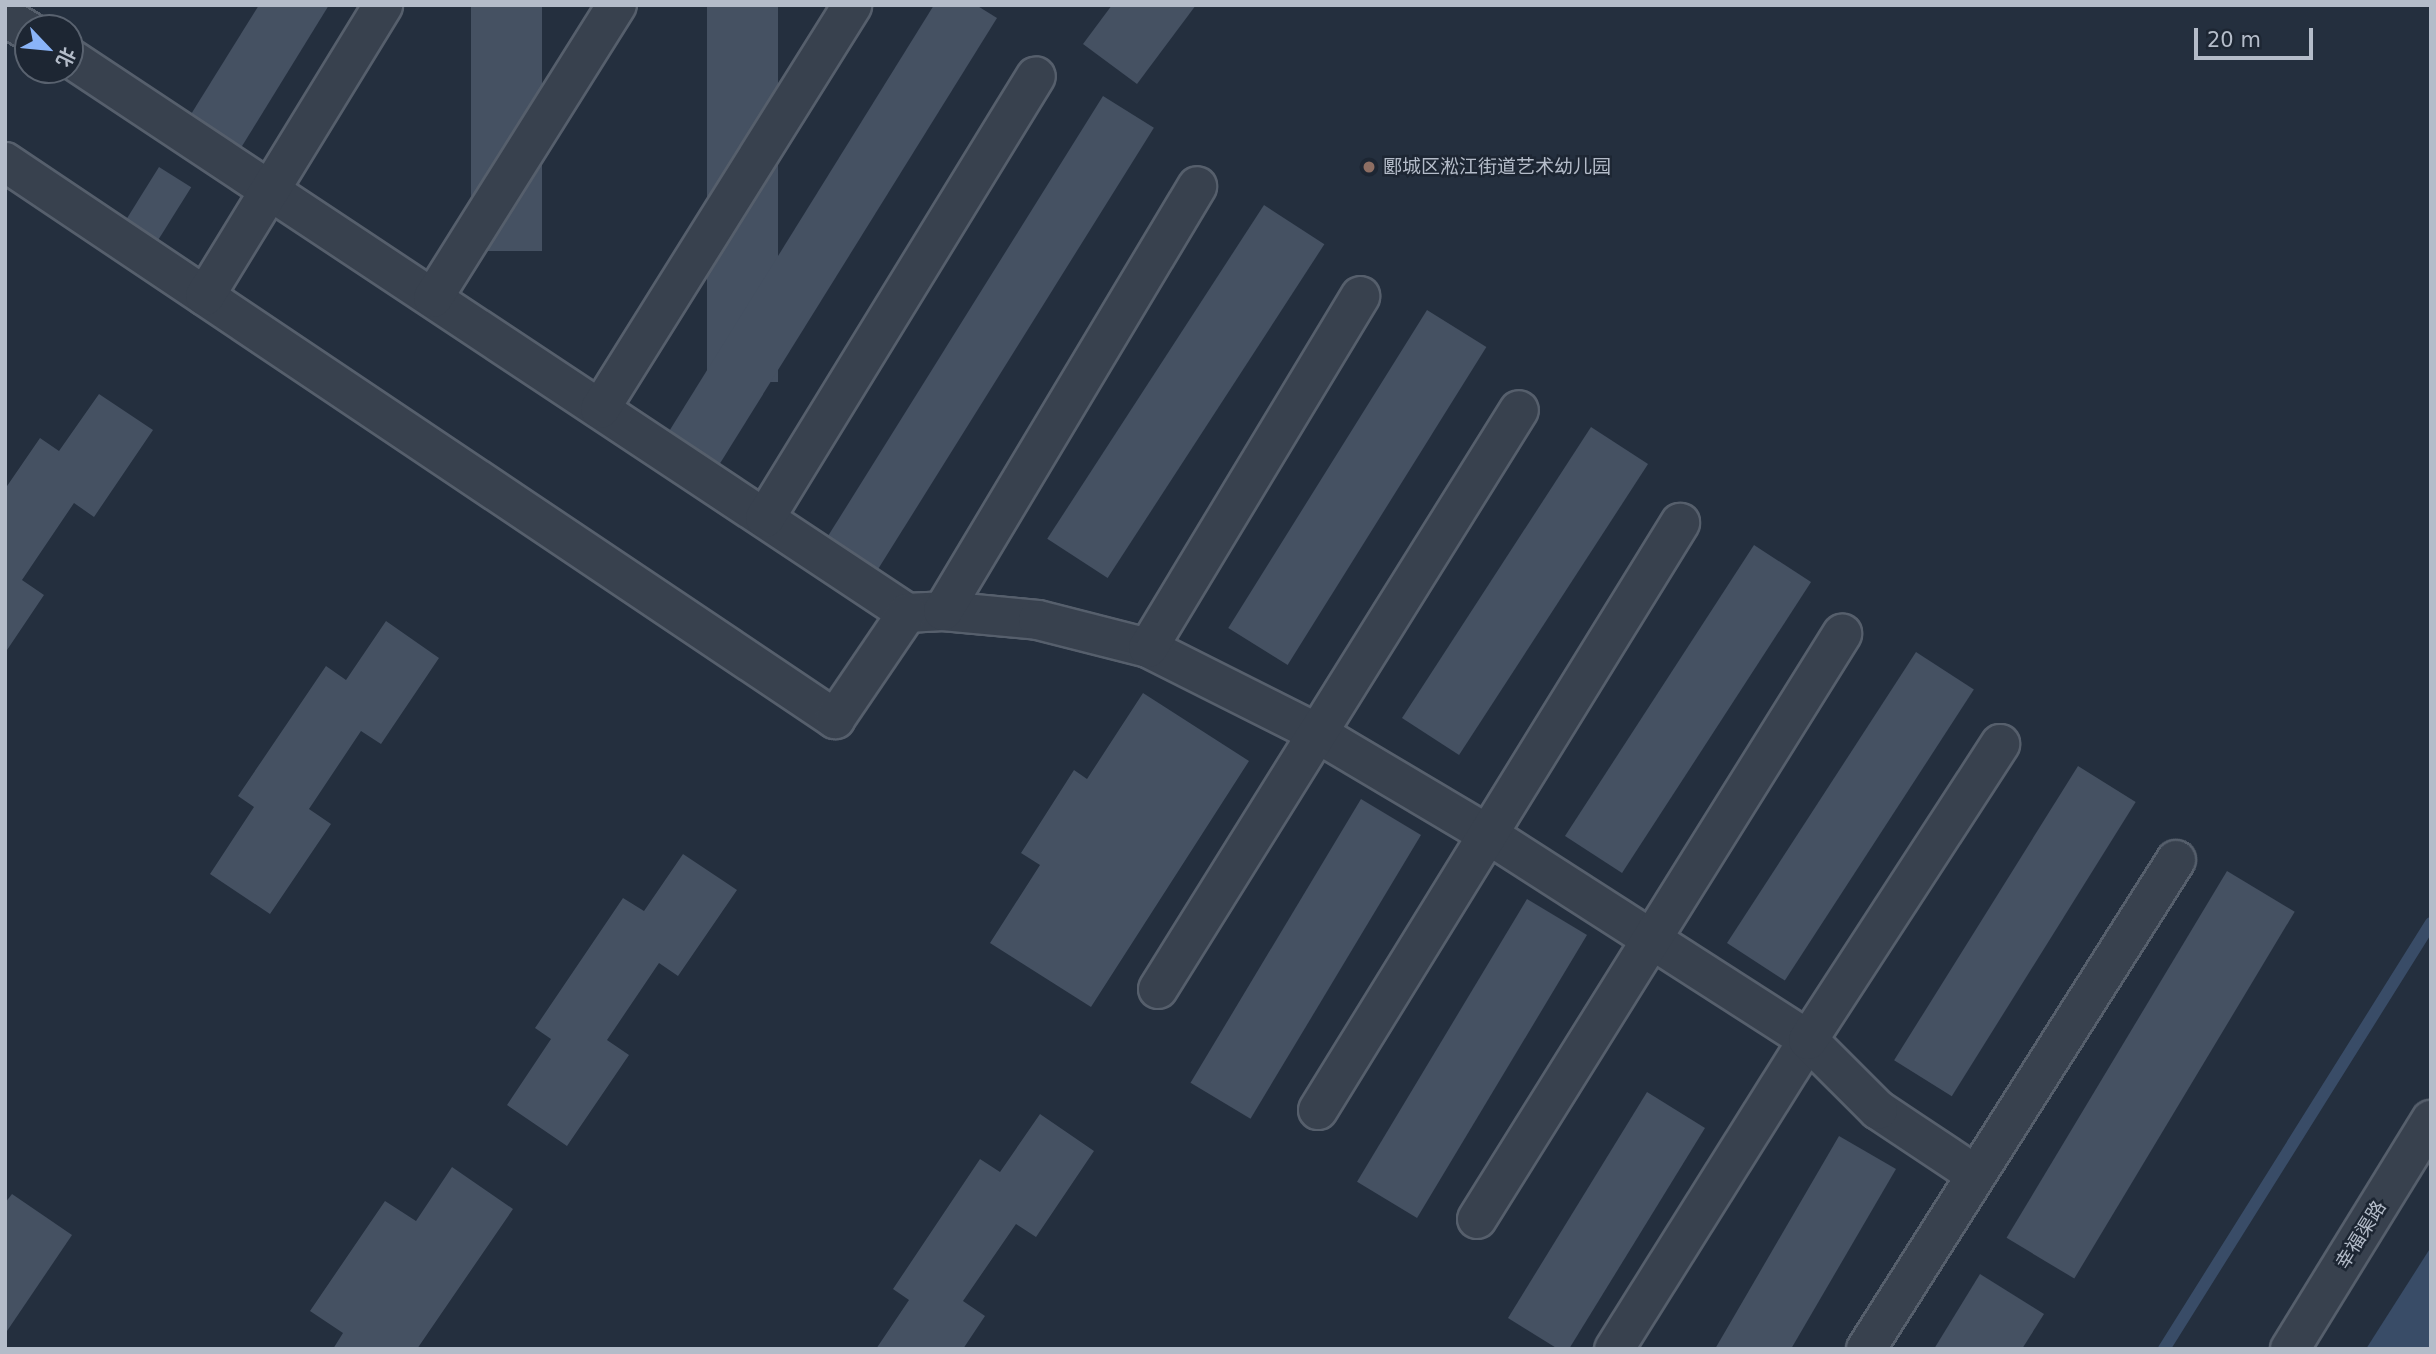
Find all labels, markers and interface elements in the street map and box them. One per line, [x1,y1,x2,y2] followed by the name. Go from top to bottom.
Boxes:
[14,14,84,84] north arrow
[2198,14,2317,58] scale bar
[2207,28,2261,52] text: 20 m
[52,44,80,71] text: 北
[1383,156,1611,178] place label: 郾城区淞江街道艺术幼儿园
[1361,159,1377,175] marker: 郾城区淞江街道艺术幼儿园
[2331,1197,2391,1273] street label: 幸福渠路

